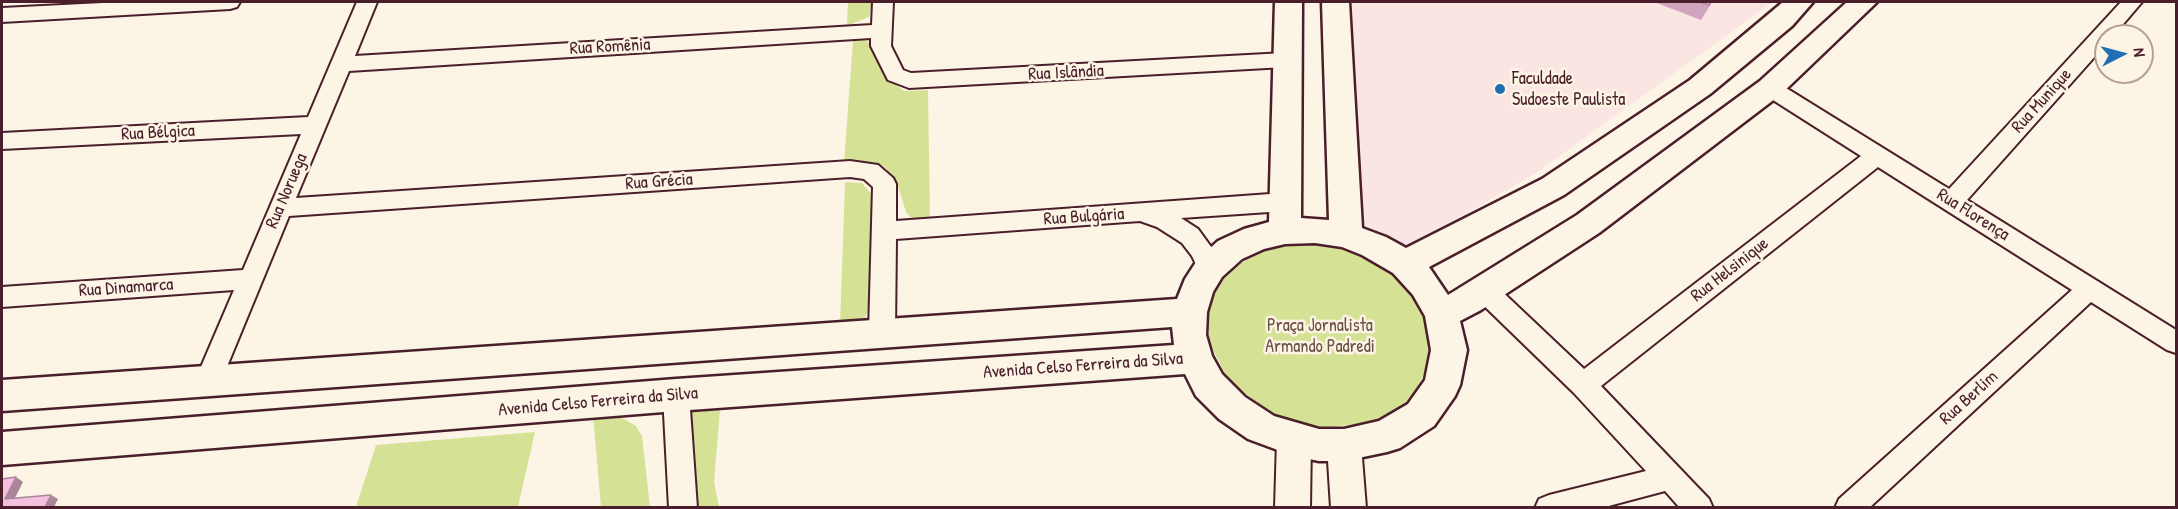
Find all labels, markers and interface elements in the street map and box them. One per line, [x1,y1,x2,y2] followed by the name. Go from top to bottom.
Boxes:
[2094,24,2154,84] north arrow
[569,34,651,60] street label: Rua Romênia
[2129,47,2151,58] text: N
[1028,60,1104,86] street label: Rua Islândia
[2007,64,2077,138] street label: Rua Munique
[1512,68,1625,110] place label: Faculdade Sudoeste Paulista
[1493,82,1507,96] marker: Faculdade Sudoeste Paulista
[121,120,195,146] street label: Rua Bélgica
[261,150,313,232] street label: Rua Noruega
[625,169,693,195] street label: Rua Grécia
[1933,184,2013,246] street label: Rua Florença
[1043,203,1125,231] street label: Rua Bulgária
[1687,233,1773,307] street label: Rua Helsinique
[78,274,174,302] street label: Rua Dinamarca
[1265,315,1375,358] park label: Praça Jornalista Armando Padredi
[982,348,1184,384] street label: Avenida Celso Ferreira da Silva
[1935,366,2003,430] street label: Rua Berlim
[497,383,699,421] street label: Avenida Celso Ferreira da Silva

